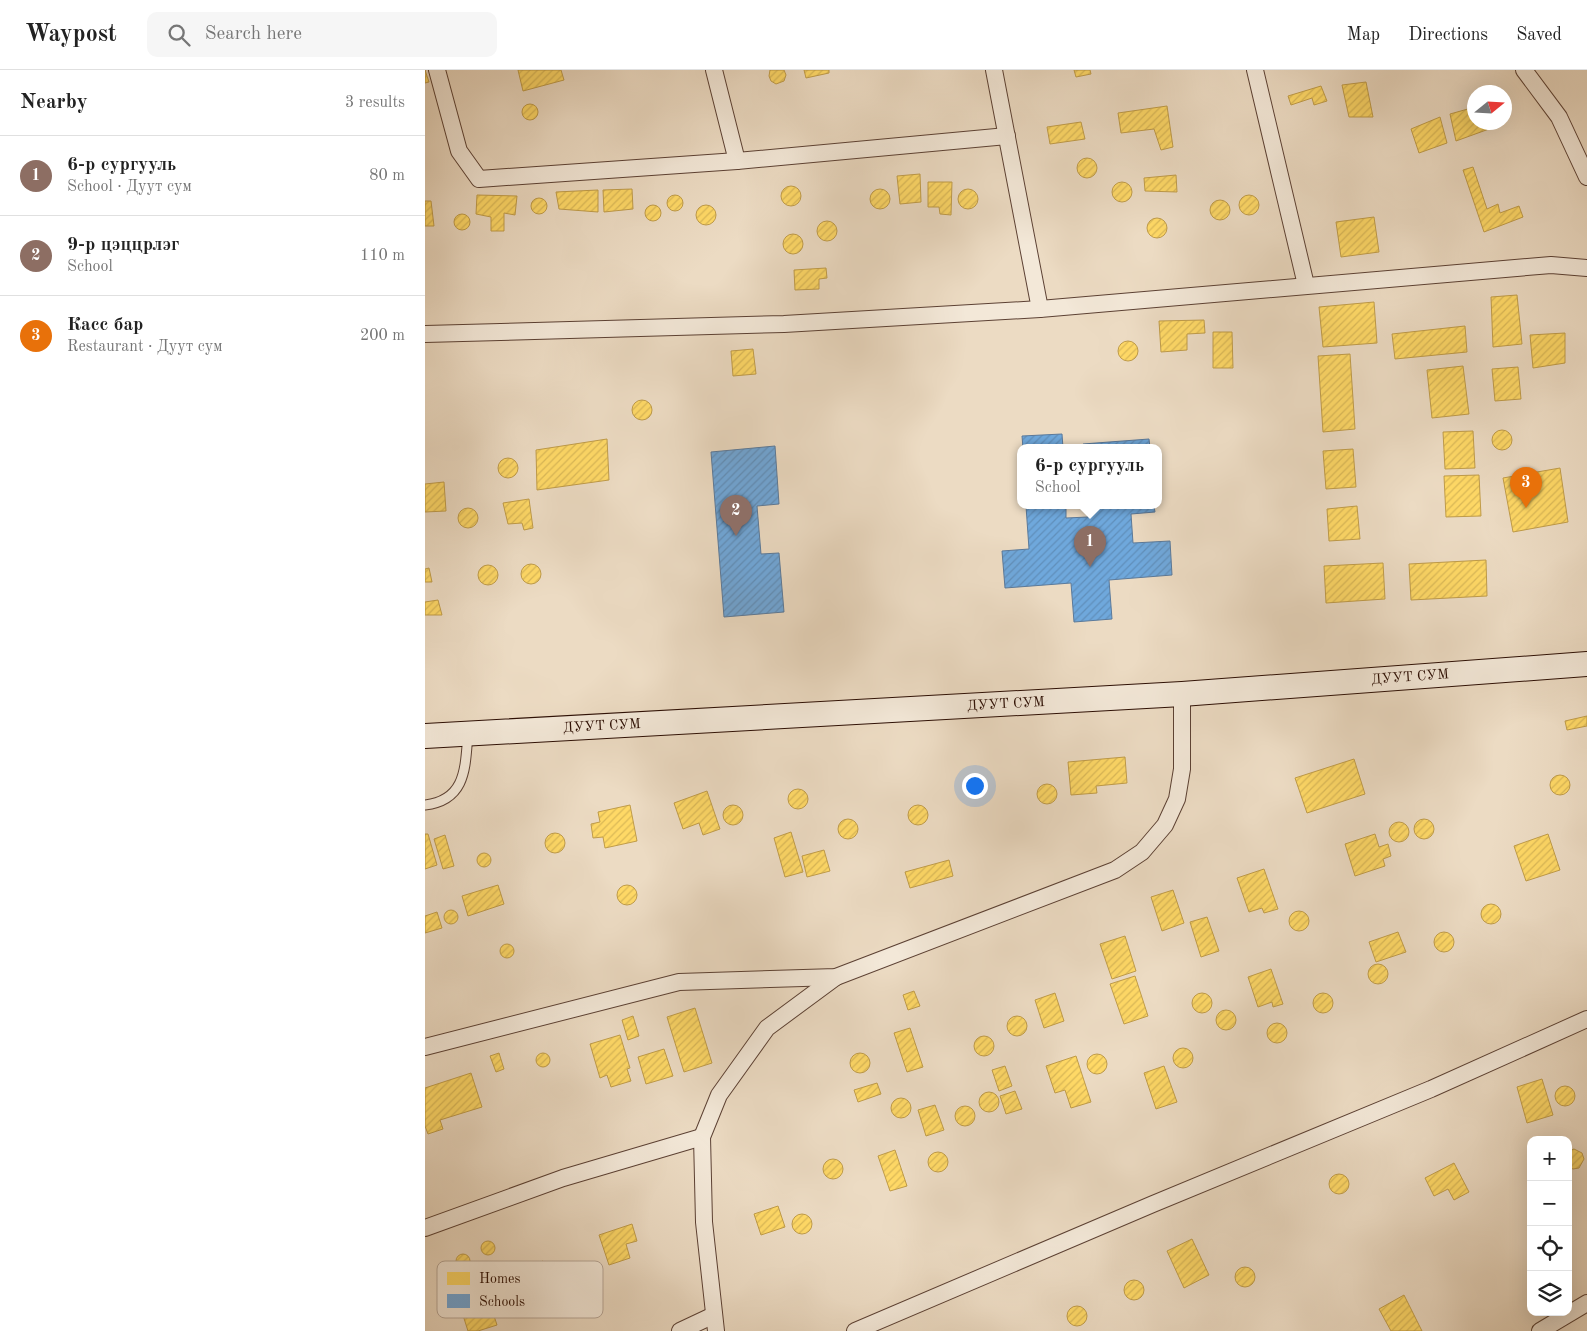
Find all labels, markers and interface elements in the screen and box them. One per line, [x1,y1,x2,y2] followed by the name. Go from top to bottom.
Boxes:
[147,12,497,57] search box
[165,21,193,49] icon: search
[25,23,117,47] text: Waypost
[205,25,302,44] text: Search here
[1347,26,1380,44] text: Map
[1408,26,1488,44] text: Directions
[1516,26,1562,44] text: Saved
[1467,85,1512,130] north arrow
[20,92,88,113] text: Nearby
[345,95,405,111] text: 3 results
[67,156,176,175] text: 6-р сургууль
[31,168,41,184] text: 1
[369,168,405,184] text: 80 m
[67,179,192,195] text: School · Дуут сум
[67,236,179,255] text: 9-р цэццрлэг
[31,248,41,264] text: 2
[360,248,405,264] text: 110 m
[67,259,113,275] text: School
[67,316,143,335] text: Касс бар
[31,328,41,344] text: 3
[360,328,405,344] text: 200 m
[67,339,222,355] text: Restaurant · Дуут сум
[1017,444,1162,509] popup
[1035,457,1144,476] text: 6-р сургууль
[1510,467,1542,508] pin: 3
[1035,480,1081,496] text: School
[720,495,752,536] pin: 2
[1074,526,1106,567] pin: 1
[1371,667,1450,687] street label: ДУУТ СУМ
[967,695,1045,713] street label: ДУУТ СУМ
[563,717,641,735] street label: ДУУТ СУМ
[962,773,988,799] your location
[1527,1136,1572,1316] map controls
[1527,1136,1572,1181] button: +
[1527,1181,1572,1226] button: −
[1527,1226,1572,1271] button: locate
[437,1261,603,1318] legend
[1527,1271,1572,1316] button: layers
[479,1272,521,1286] text: Homes
[479,1295,525,1309] text: Schools

